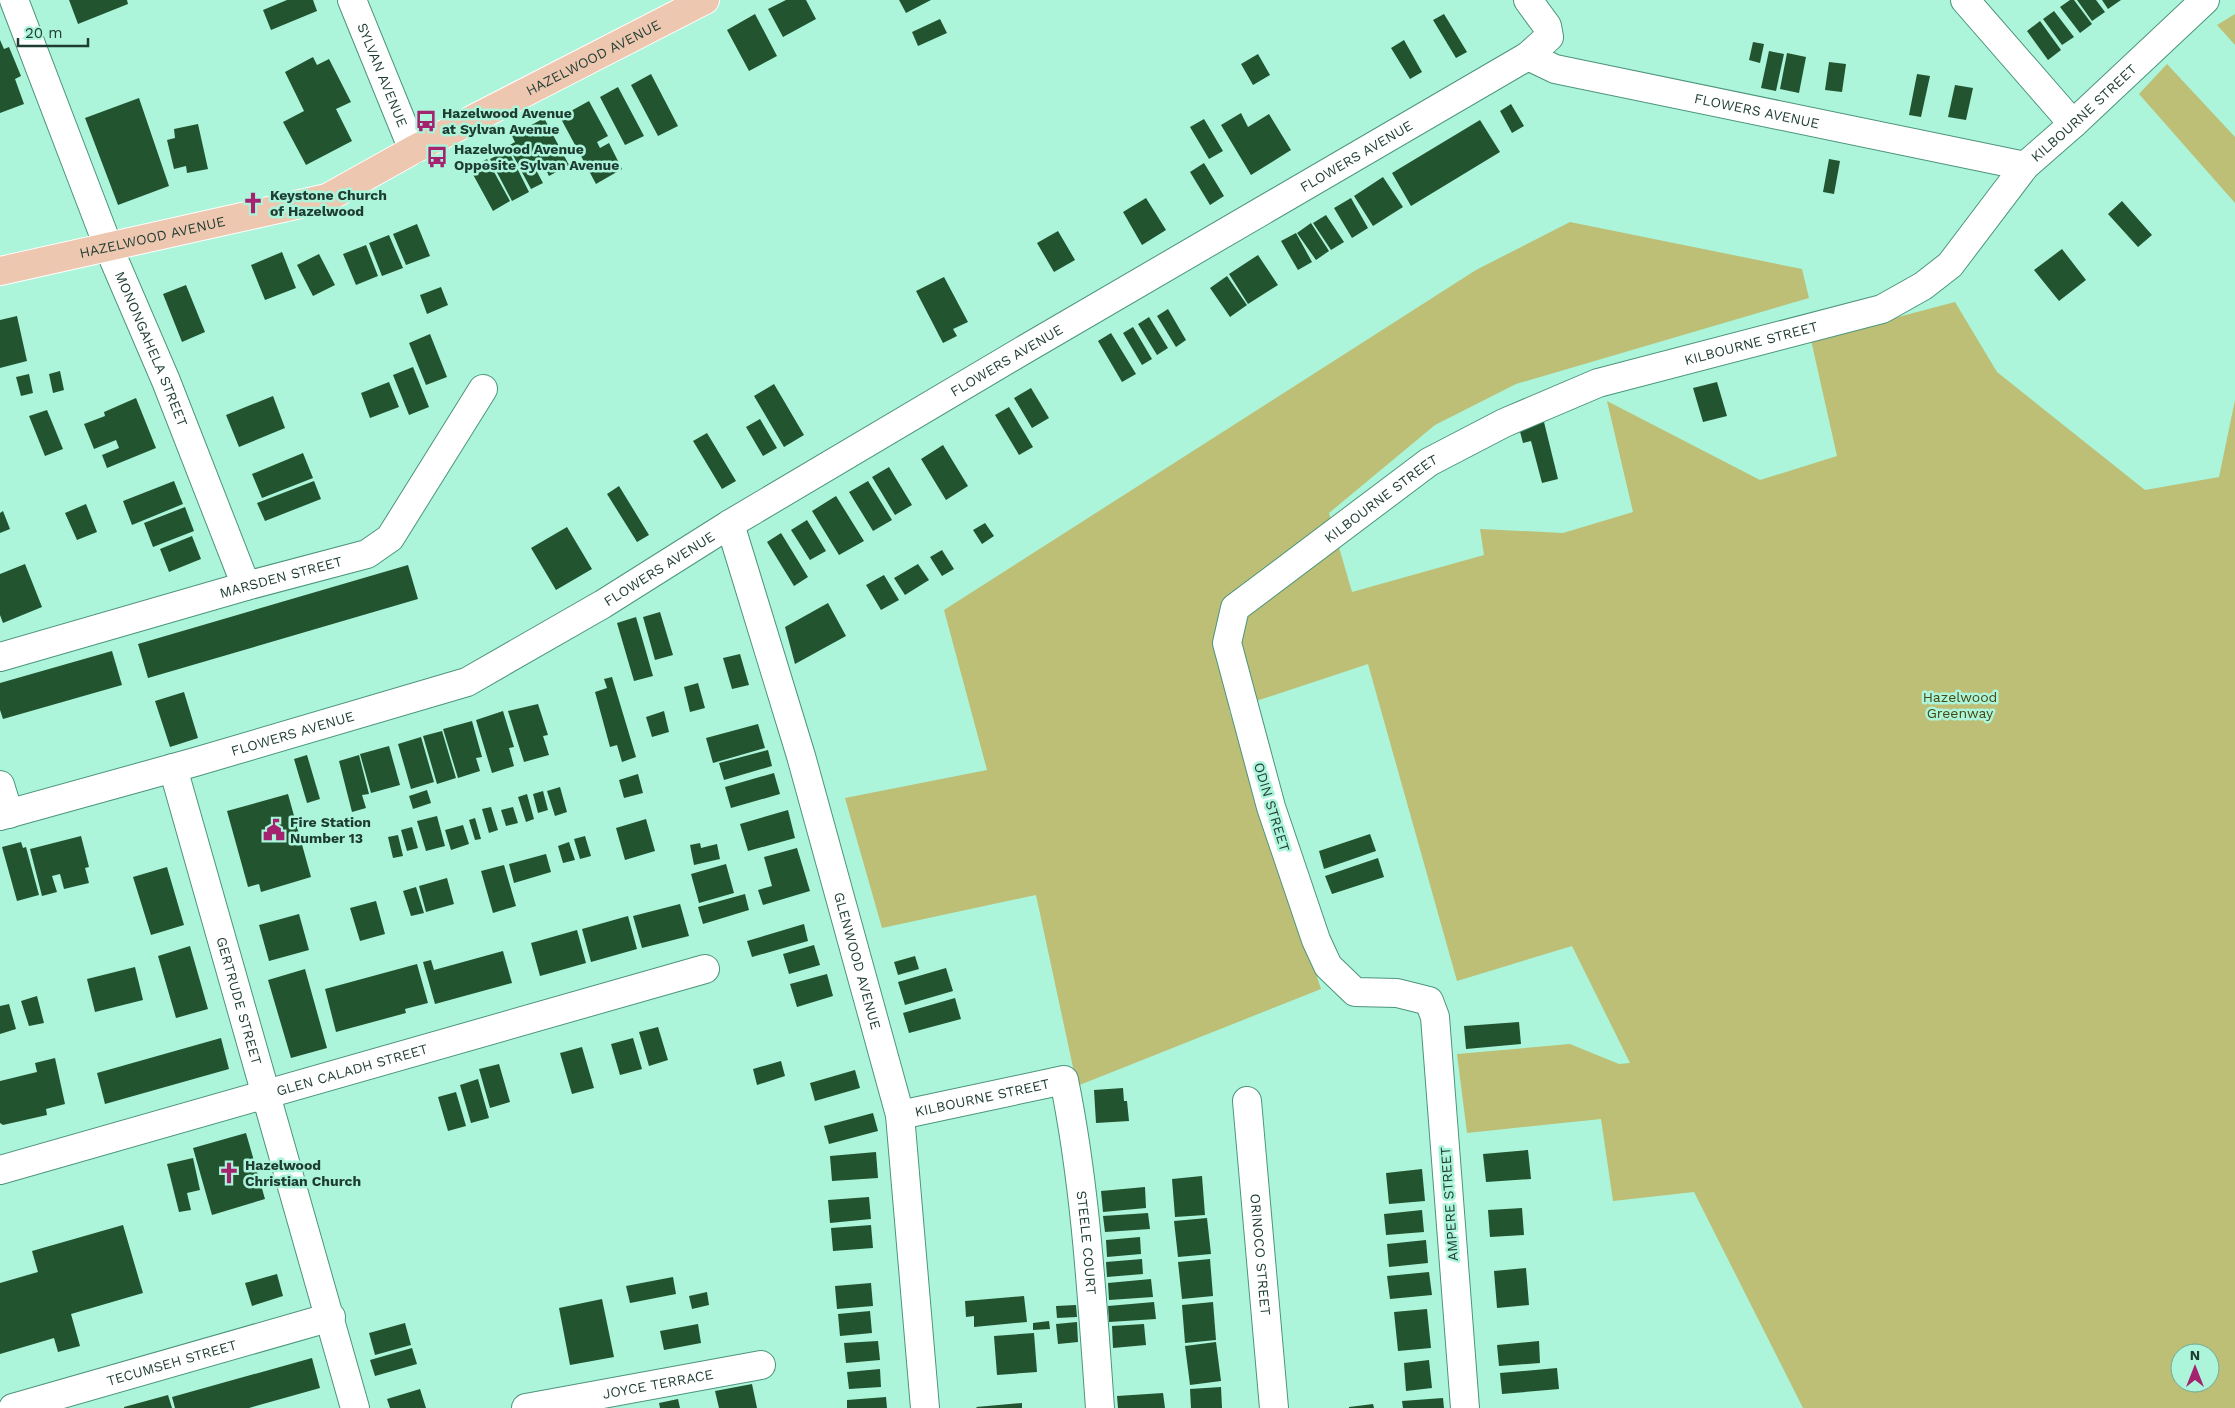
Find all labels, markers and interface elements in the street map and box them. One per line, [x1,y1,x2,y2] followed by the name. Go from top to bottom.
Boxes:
[18,15,88,47] scale bar
[523,16,663,99] street label: HAZELWOOD AVENUE
[354,21,411,129] street label: SYLVAN AVENUE
[25,24,63,42] text: 20 m
[2028,60,2140,165] street label: KILBOURNE STREET
[1693,90,1821,131] street label: FLOWERS AVENUE
[442,105,572,137] place label: Hazelwood Avenue at Sylvan Avenue
[413,108,439,134] bus stop icon: Hazelwood Avenue at Sylvan Avenue
[1297,117,1415,195] street label: FLOWERS AVENUE
[454,141,619,173] place label: Hazelwood Avenue Opposite Sylvan Avenue
[424,144,450,170] bus stop icon: Hazelwood Avenue Opposite Sylvan Avenue
[270,187,387,219] place label: Keystone Church of Hazelwood
[240,190,266,216] church icon: Keystone Church of Hazelwood
[78,213,227,261] street label: HAZELWOOD AVENUE
[112,269,191,429] street label: MONONGAHELA STREET
[1683,318,1820,368] street label: KILBOURNE STREET
[947,321,1065,400] street label: FLOWERS AVENUE
[1321,451,1441,546] street label: KILBOURNE STREET
[601,528,717,609] street label: FLOWERS AVENUE
[218,553,344,601] street label: MARSDEN STREET
[1923,689,1997,721] park label: Hazelwood Greenway
[229,708,356,759] street label: FLOWERS AVENUE
[1251,760,1293,854] street label: ODIN STREET
[290,814,371,846] place label: Fire Station Number 13
[261,817,287,843] public building icon: Fire Station Number 13
[831,890,884,1031] street label: GLENWOOD AVENUE
[213,935,265,1067] street label: GERTRUDE STREET
[274,1040,430,1099] street label: GLEN CALADH STREET
[913,1075,1051,1120] street label: KILBOURNE STREET
[1437,1146,1461,1262] street label: AMPERE STREET
[245,1157,361,1189] place label: Hazelwood Christian Church
[216,1160,242,1186] church icon: Hazelwood Christian Church
[1074,1190,1100,1296] street label: STEELE COURT
[1247,1193,1274,1317] street label: ORINOCO STREET
[105,1336,239,1389] street label: TECUMSEH STREET
[2170,1343,2220,1393] north arrow
[2190,1347,2200,1363] text: N
[601,1366,715,1402] street label: JOYCE TERRACE

